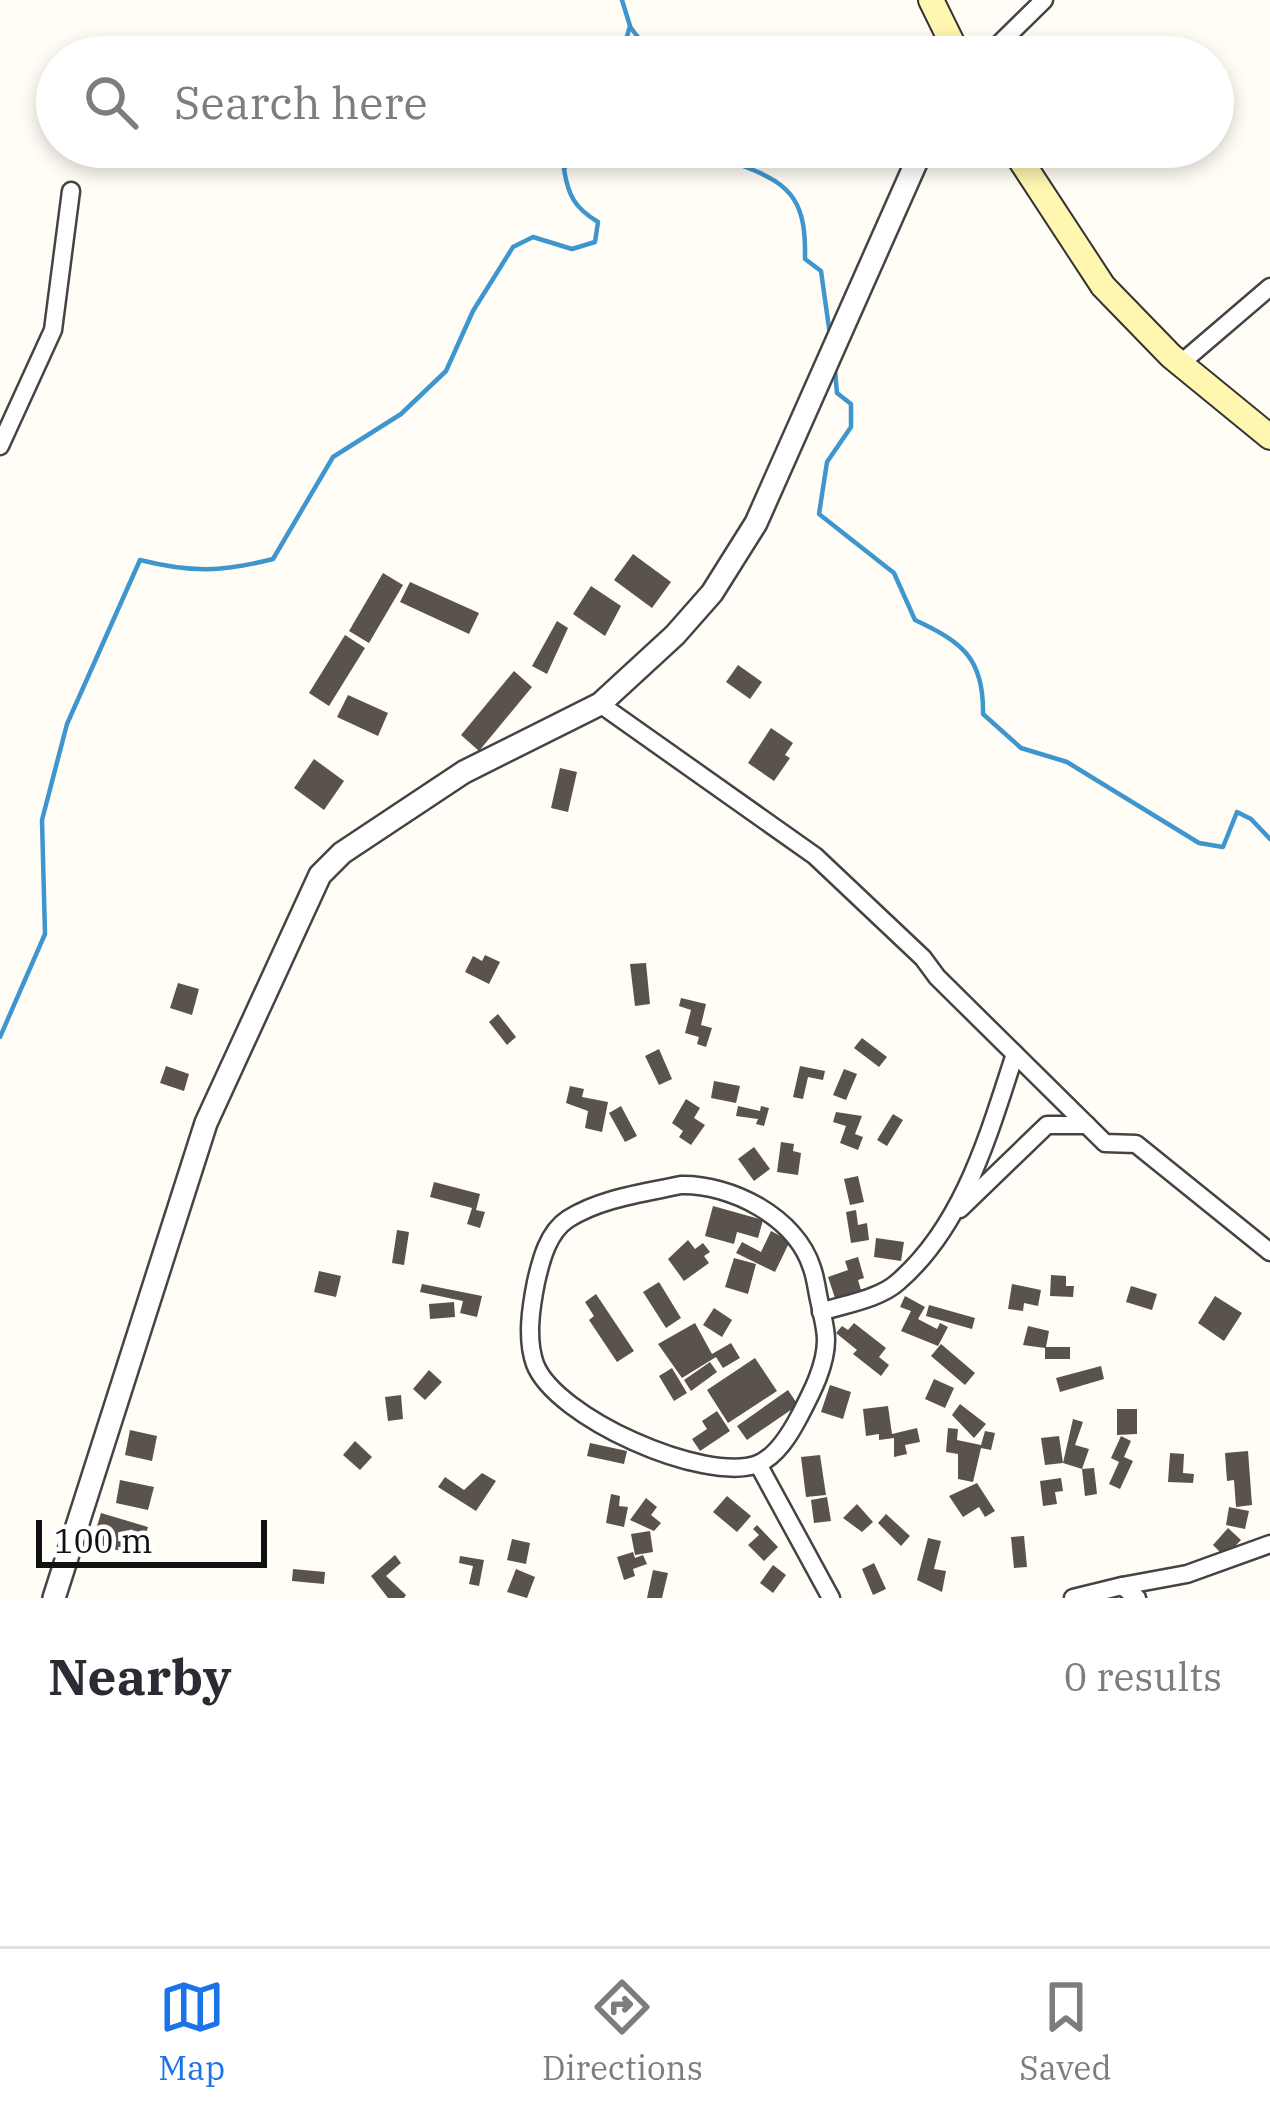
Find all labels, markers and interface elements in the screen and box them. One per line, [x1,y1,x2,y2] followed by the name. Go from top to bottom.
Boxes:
[36,36,1234,168] search box
[78,69,144,135] icon: search
[174,73,428,131] text: Search here
[36,1514,267,1567] scale bar
[54,1519,153,1562] text: 100 m
[48,1643,232,1709] text: Nearby
[1064,1651,1222,1702] text: 0 results
[158,1974,225,2089] tab: Map
[542,1974,703,2089] tab: Directions
[1019,1974,1112,2089] tab: Saved

